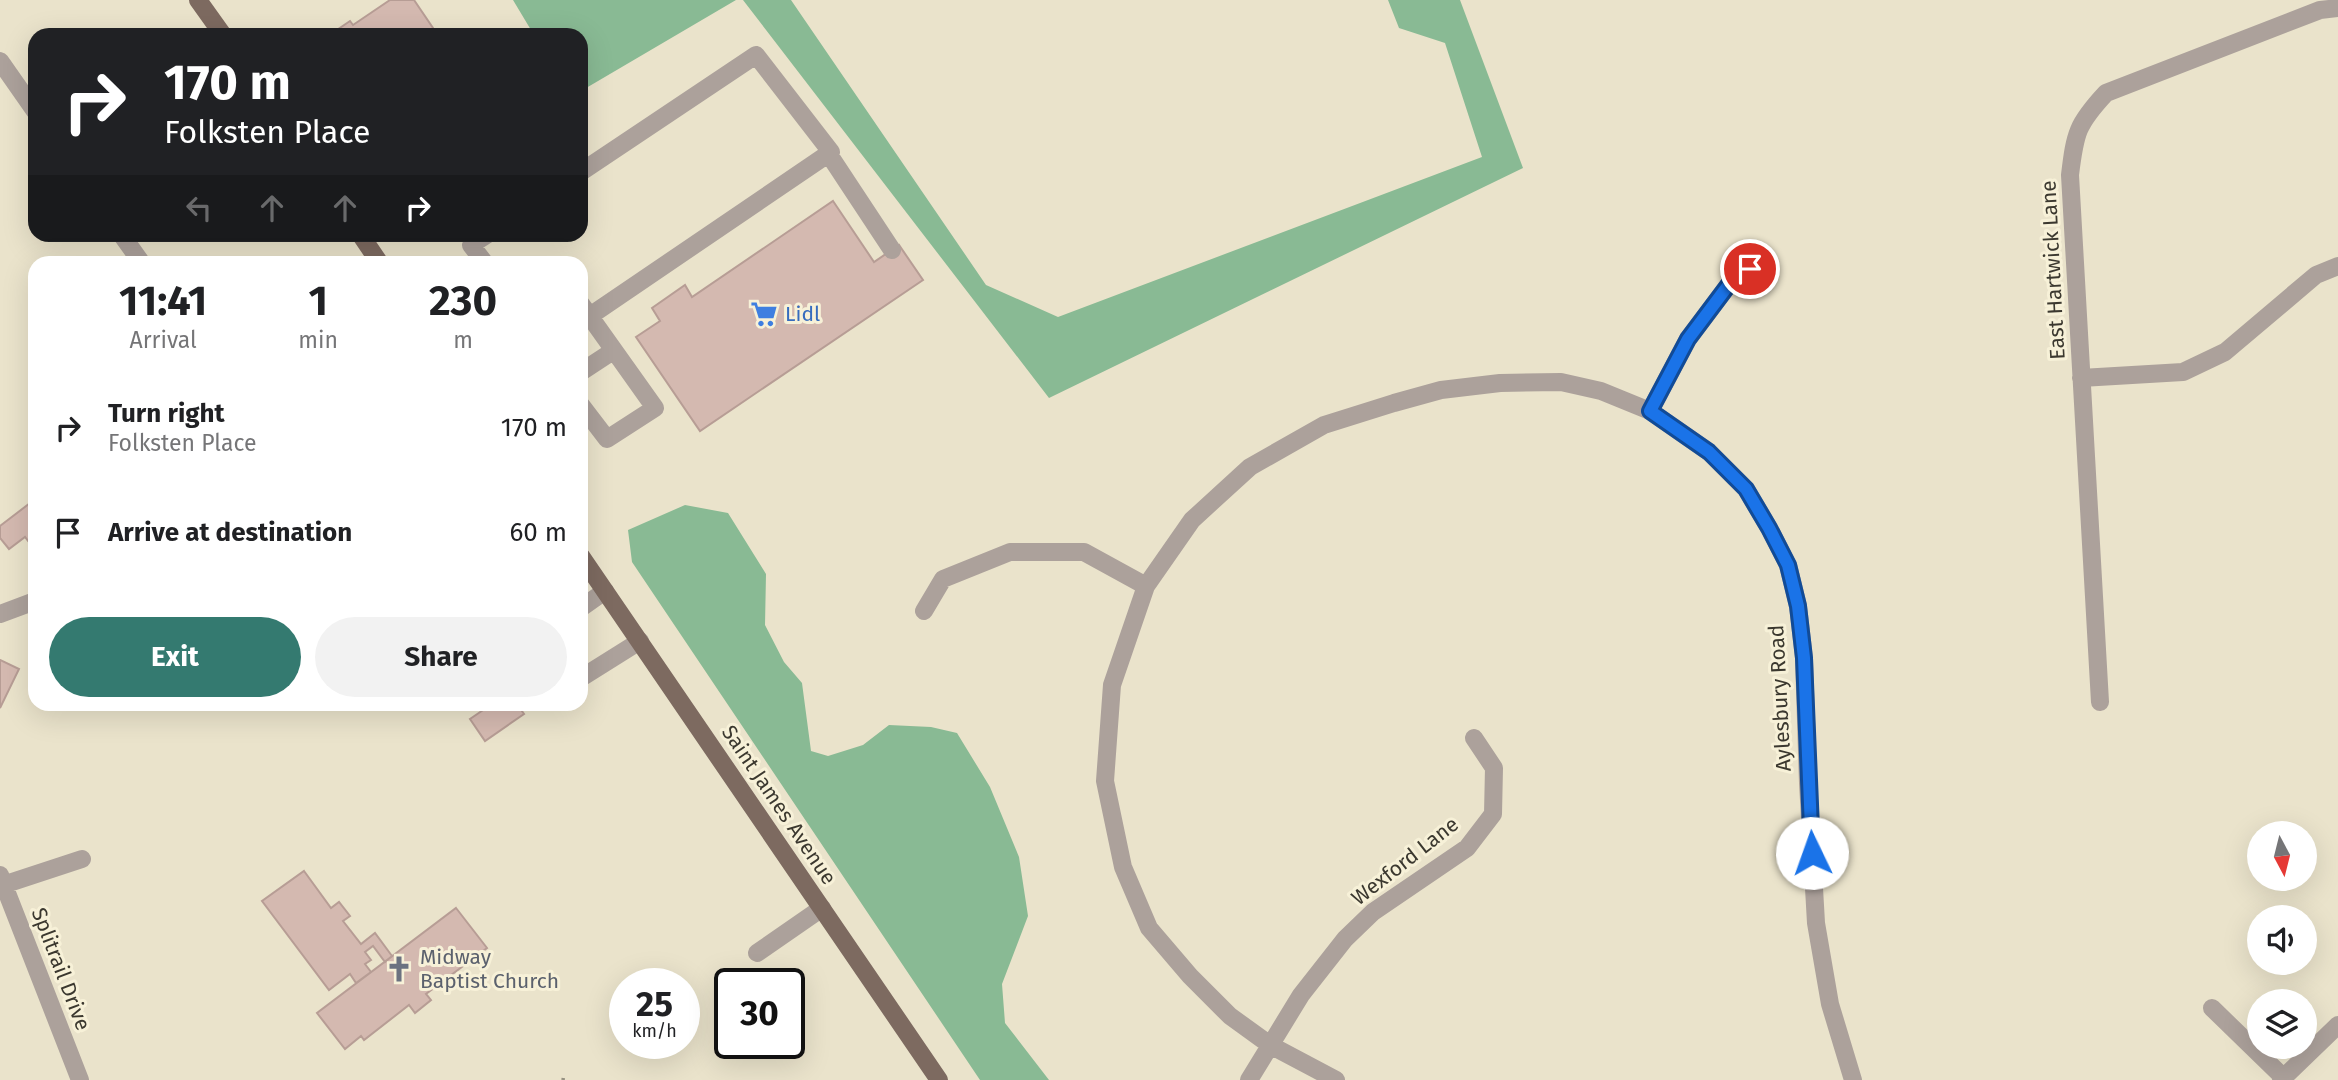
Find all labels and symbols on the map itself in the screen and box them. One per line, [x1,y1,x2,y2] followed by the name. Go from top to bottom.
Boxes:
[2035,180,2071,360] street label: East Hartwick Lane
[1720,239,1780,299] pin
[749,299,779,329] supermarket icon: Lidl
[785,301,820,327] place label: Lidl
[1763,624,1797,772] street label: Aylesbury Road
[716,720,842,890] street label: Saint James Avenue
[1346,811,1464,911] street label: Wexford Lane
[1775,816,1849,890] position arrow
[2247,821,2317,891] north arrow
[26,904,96,1034] street label: Splitrail Drive
[420,944,559,994] place label: Midway Baptist Church
[384,954,414,984] church icon: Midway Baptist Church
[714,968,805,1059] speed limit sign: 30

